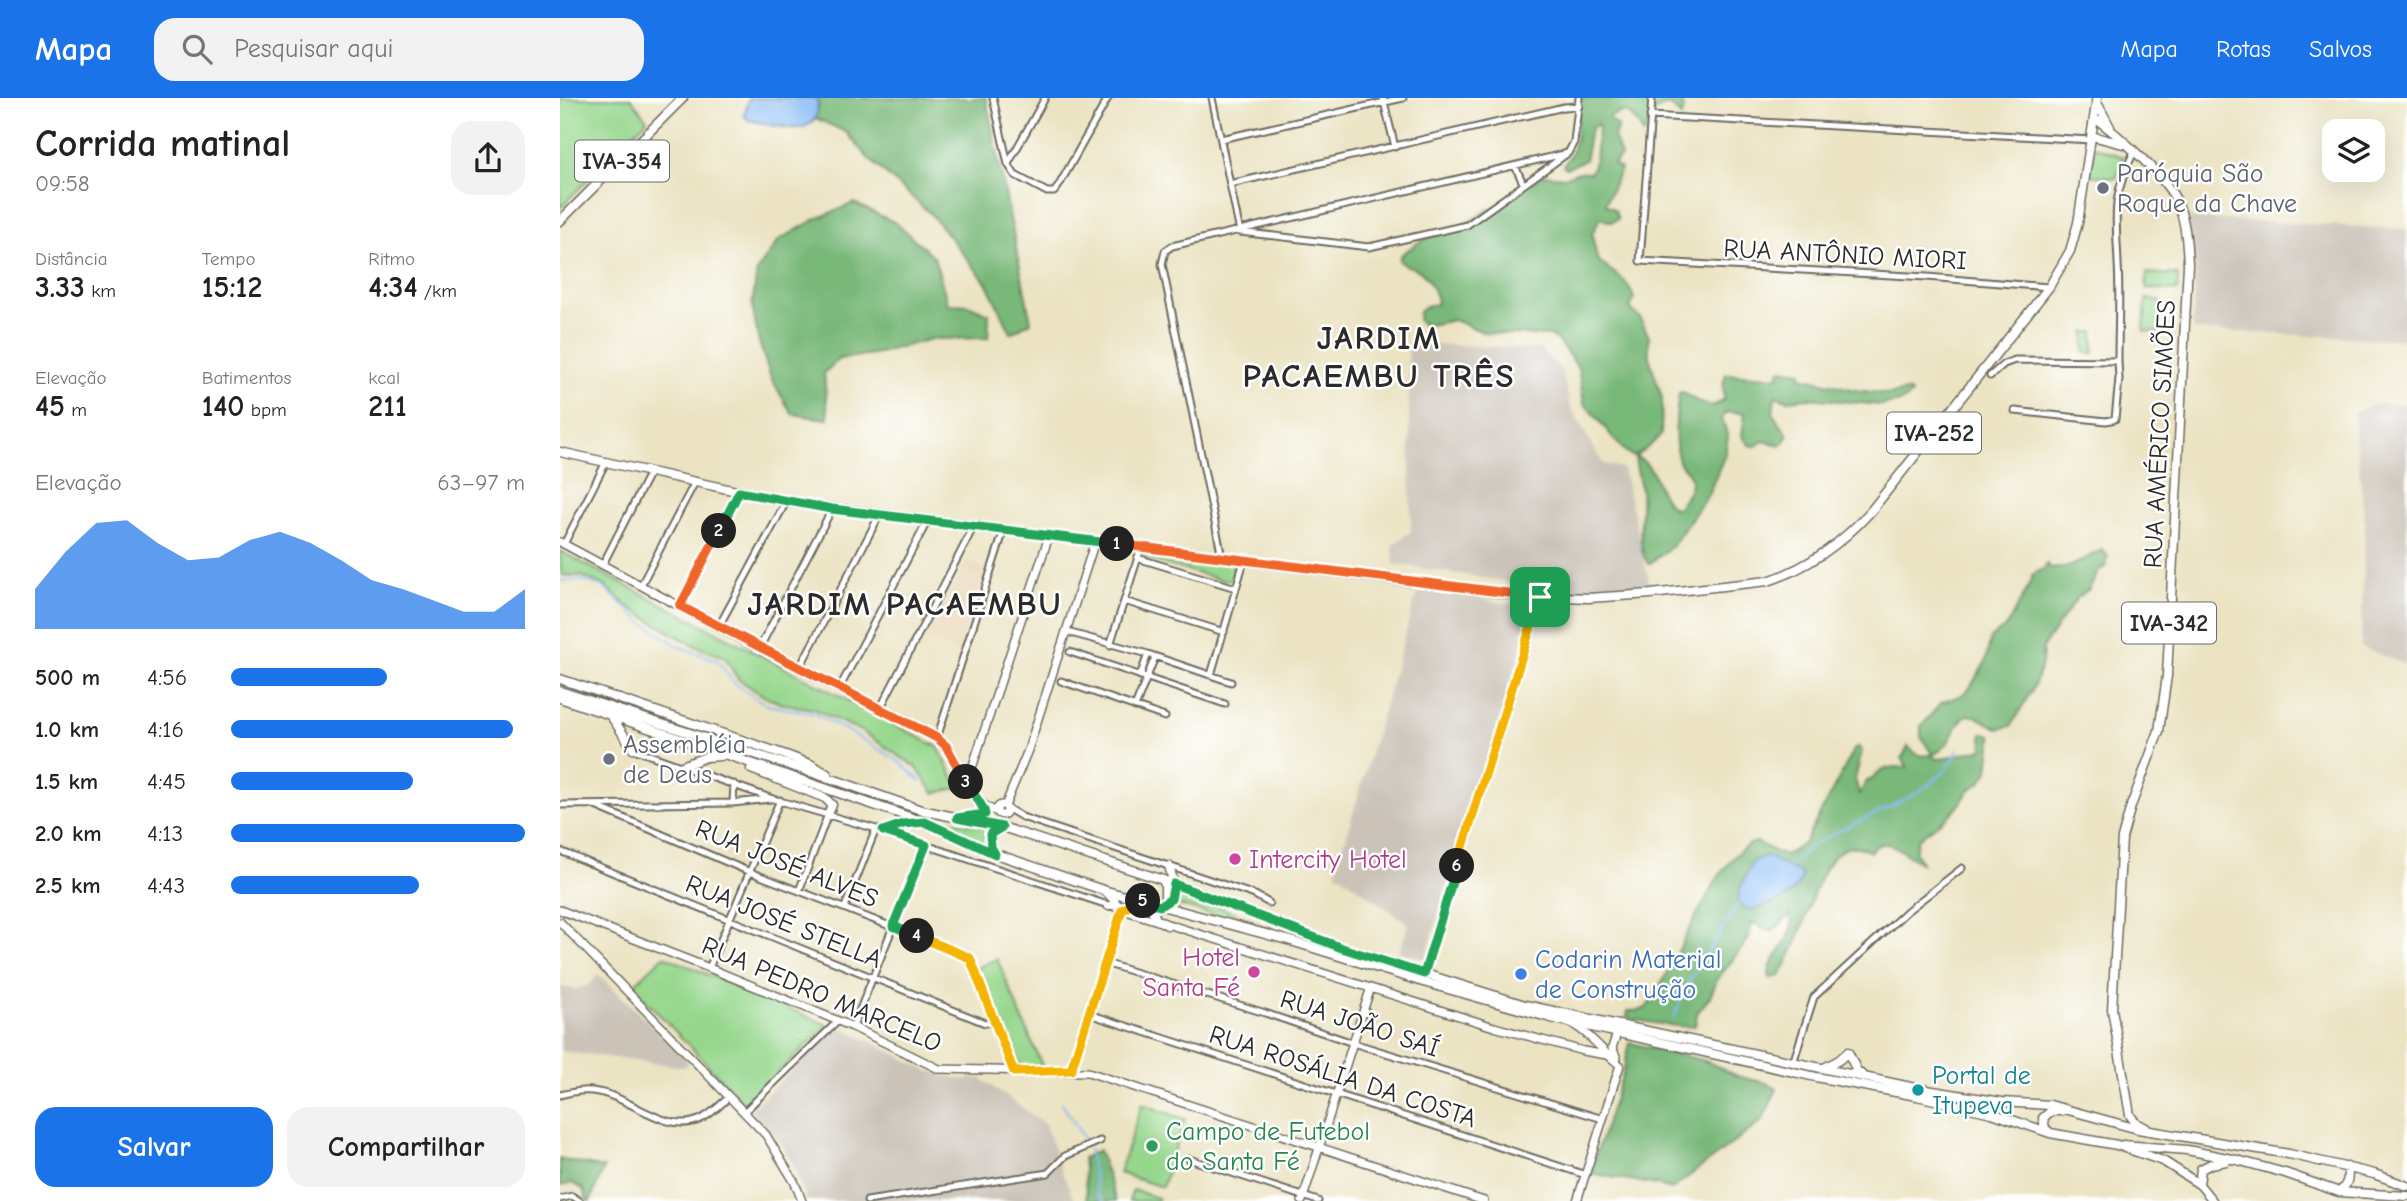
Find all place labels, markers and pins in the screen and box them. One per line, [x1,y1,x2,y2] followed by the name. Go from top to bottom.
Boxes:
[2117,159,2297,219] place label: Paróquia São Roque da Chave
[2095,180,2111,196] marker: Paróquia São Roque da Chave
[702,514,736,548] pin: 2
[1100,526,1134,562] pin: 1
[1510,567,1570,627] pin
[623,730,746,790] place label: Assembléia de Deus
[601,751,617,767] marker: Assembléia de Deus
[948,764,984,800] pin: 3
[1249,845,1407,875] place label: Intercity Hotel
[1440,848,1474,884] pin: 6
[1227,851,1243,867] marker: Intercity Hotel
[1126,884,1160,918] pin: 5
[900,918,934,954] pin: 4
[1143,943,1240,1003] place label: Hotel Santa Fé
[1535,945,1721,1005] place label: Codarin Material de Construção
[1246,964,1262,980] marker: Hotel Santa Fé
[1513,966,1529,982] marker: Codarin Material de Construção
[1932,1061,2031,1121] place label: Portal de Itupeva
[1910,1082,1926,1098] marker: Portal de Itupeva
[1166,1117,1370,1177] place label: Campo de Futebol do Santa Fé
[1144,1138,1160,1154] marker: Campo de Futebol do Santa Fé

